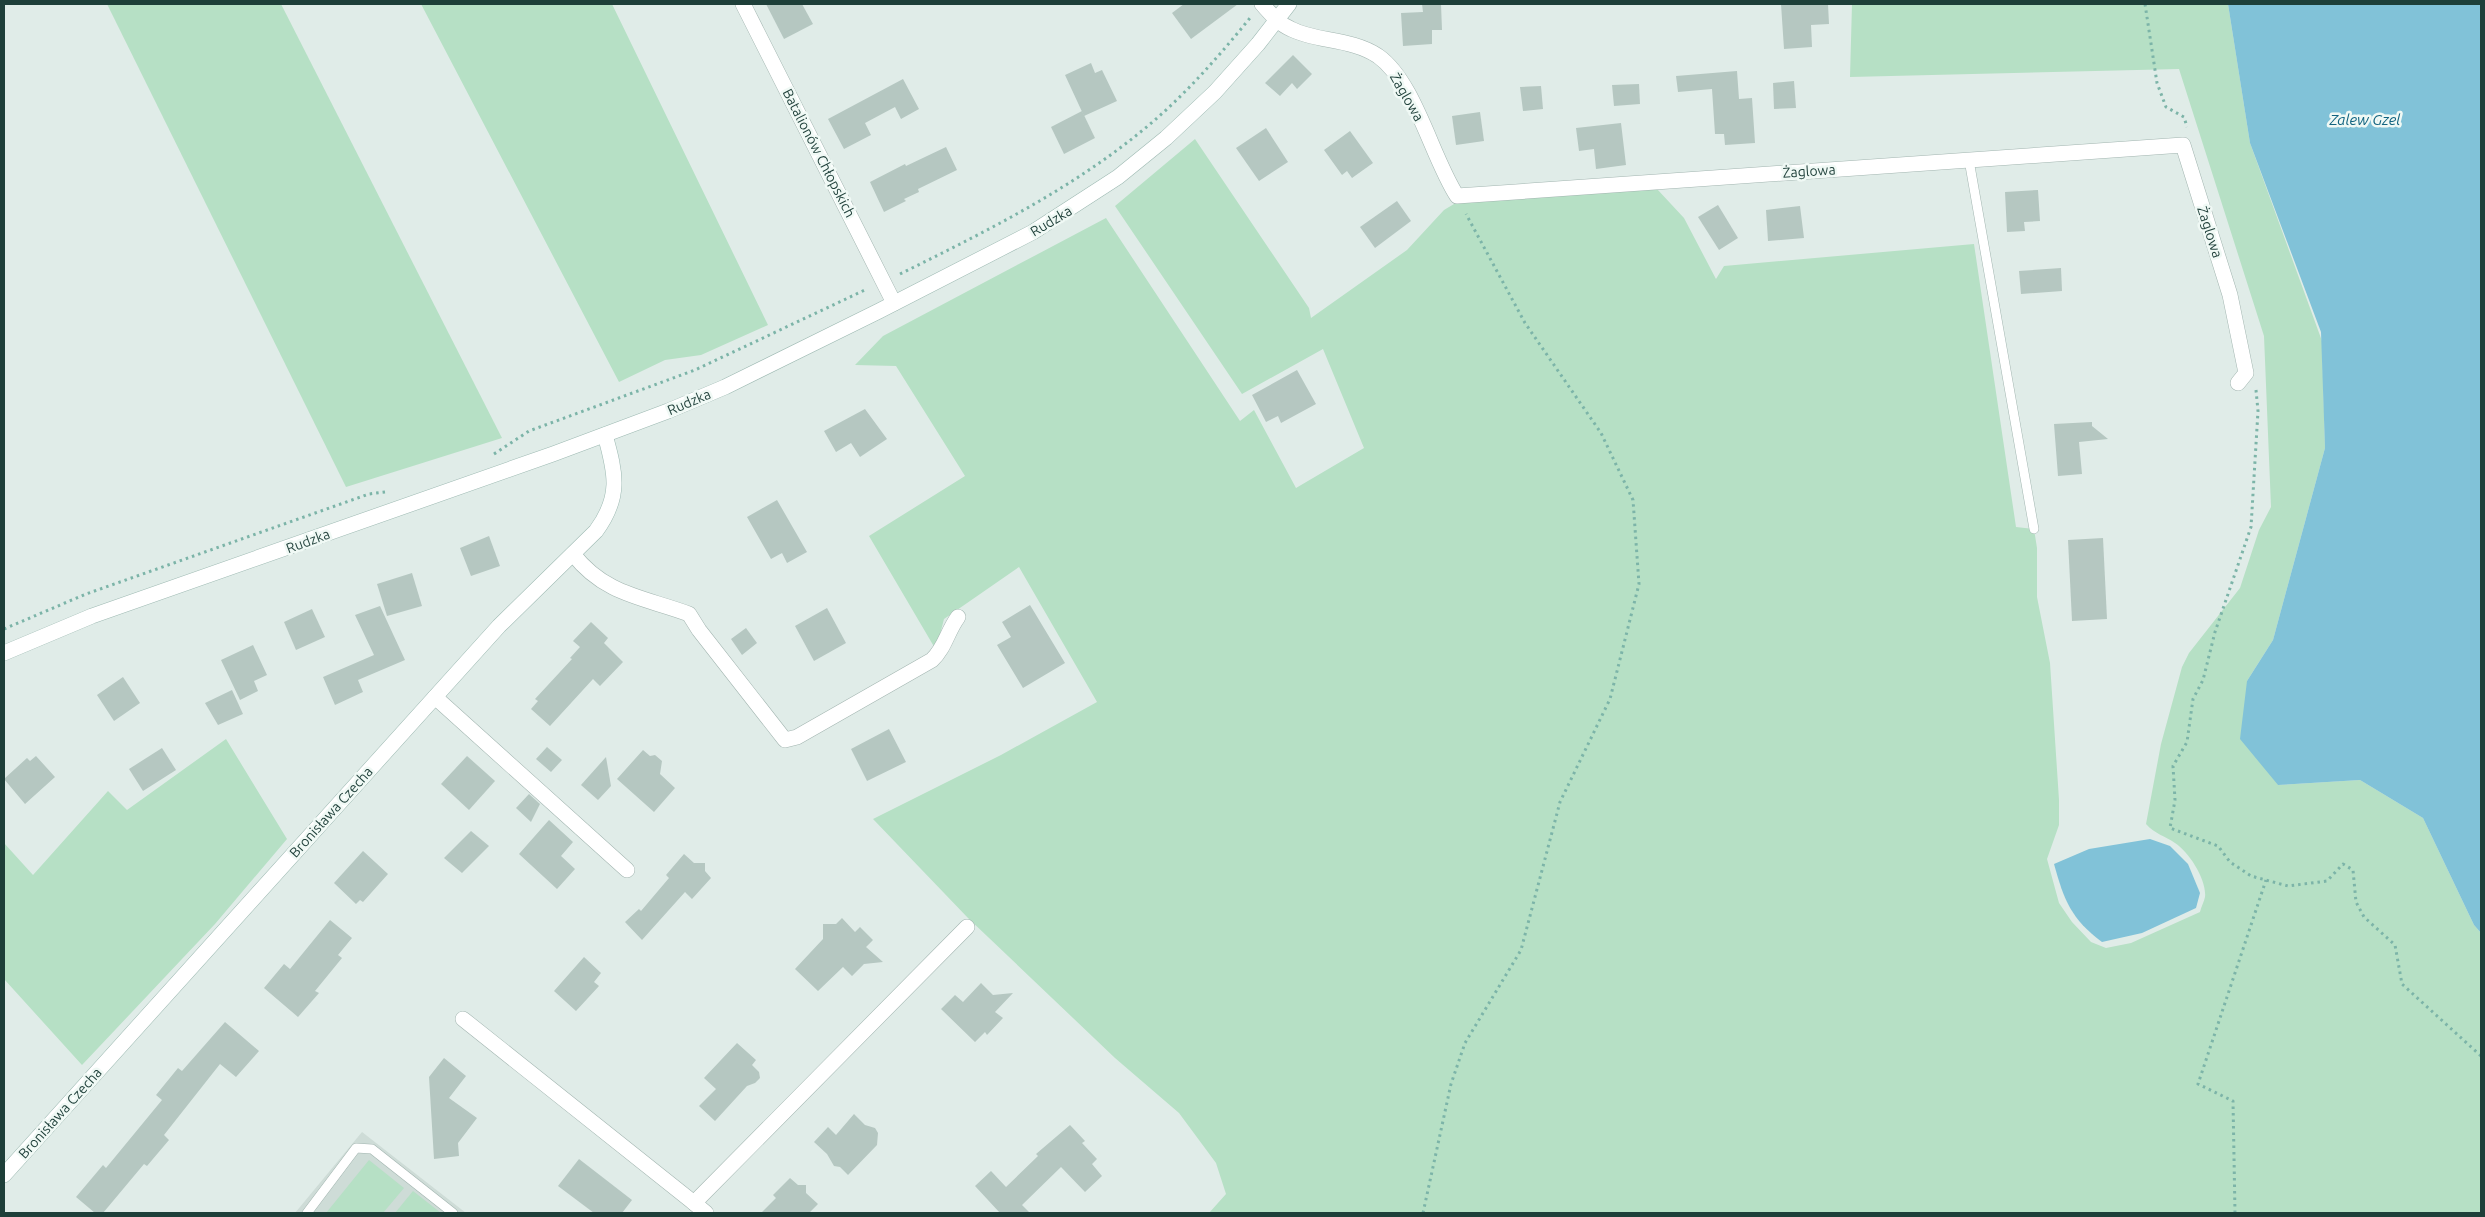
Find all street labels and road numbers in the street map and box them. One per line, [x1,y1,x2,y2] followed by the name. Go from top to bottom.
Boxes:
[1387,70,1427,124] street label: Żaglowa
[780,86,858,220] street label: Batalionów Chłopskich
[1782,161,1836,181] street label: Żaglowa
[1027,202,1075,240] street label: Rudzka
[2194,204,2226,260] street label: Żaglowa
[665,386,713,418] street label: Rudzka
[284,526,332,556] street label: Rudzka
[286,763,376,861] street label: Bronisława Czecha
[15,1064,105,1162] street label: Bronisława Czecha

